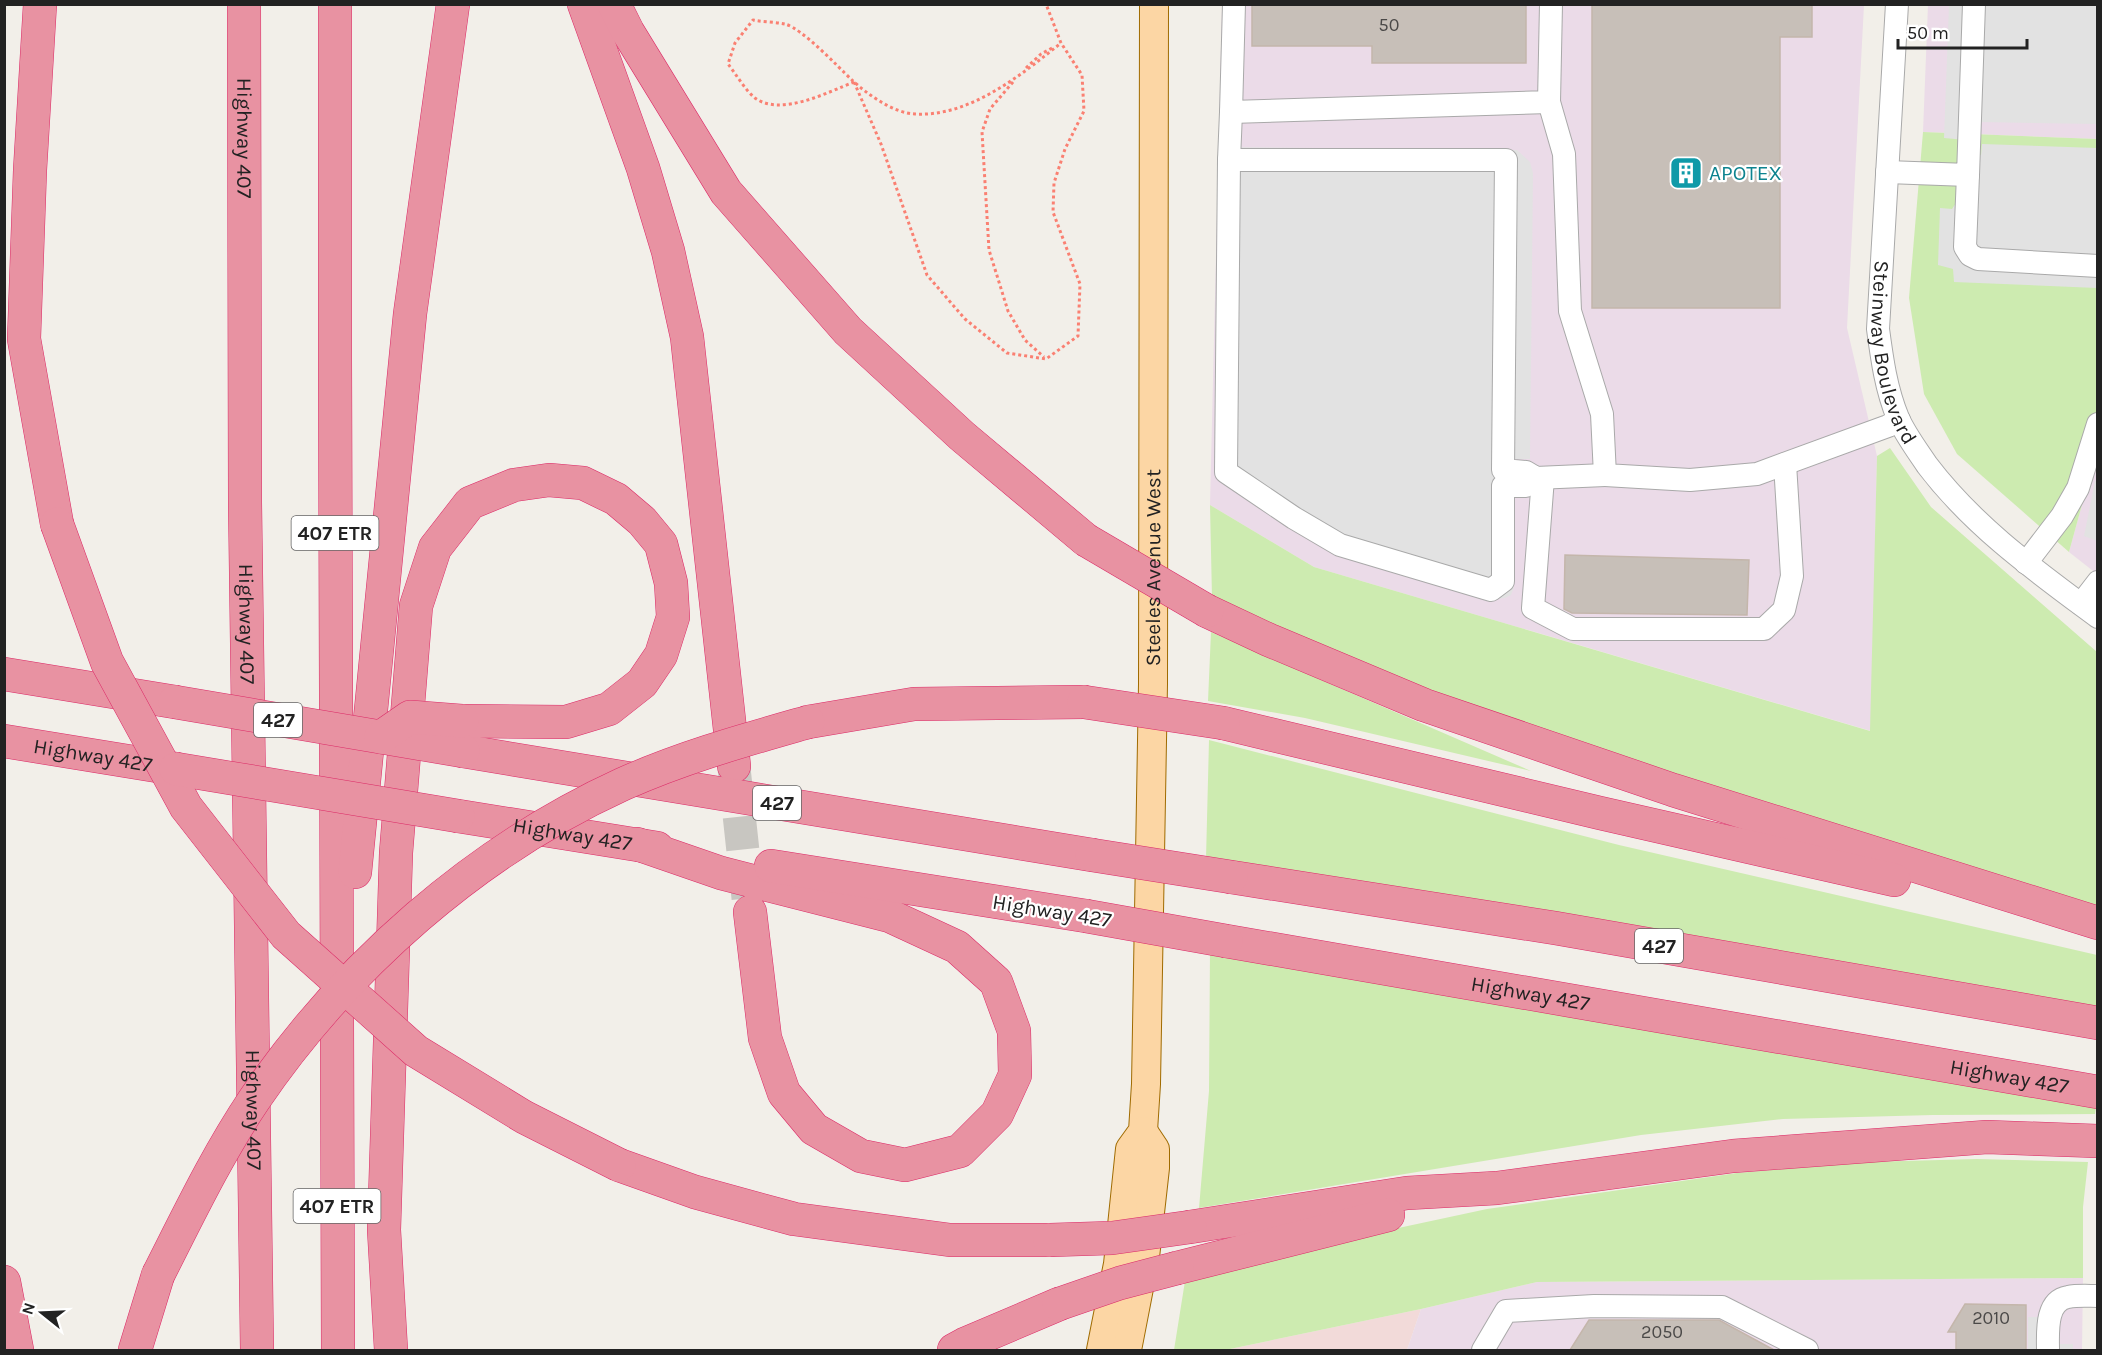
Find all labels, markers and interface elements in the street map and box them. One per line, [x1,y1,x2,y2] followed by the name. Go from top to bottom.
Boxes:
[1898,12,2027,50] scale bar
[1379,14,1399,36] house number: 50
[1907,22,1949,44] text: 50 m
[232,78,256,198] street label: Highway 407
[1668,155,1704,191] building icon: APOTEX
[1709,161,1782,185] place label: APOTEX
[1866,260,1922,449] street label: Steinway Boulevard
[1141,469,1165,666] street label: Steeles Avenue West
[292,516,378,550] road number: 407 ETR
[234,564,260,685] street label: Highway 407
[254,703,302,737] road number: 427
[32,734,154,777] street label: Highway 427
[753,786,801,820] road number: 427
[511,813,634,856] street label: Highway 427
[991,890,1113,932] street label: Highway 427
[1635,929,1683,963] road number: 427
[1469,972,1592,1016] street label: Highway 427
[241,1050,266,1170] street label: Highway 407
[1948,1055,2071,1099] street label: Highway 427
[294,1189,380,1223] road number: 407 ETR
[12,1283,72,1343] north arrow
[17,1300,39,1317] text: N
[1972,1307,2010,1329] house number: 2010
[1641,1321,1683,1343] house number: 2050

